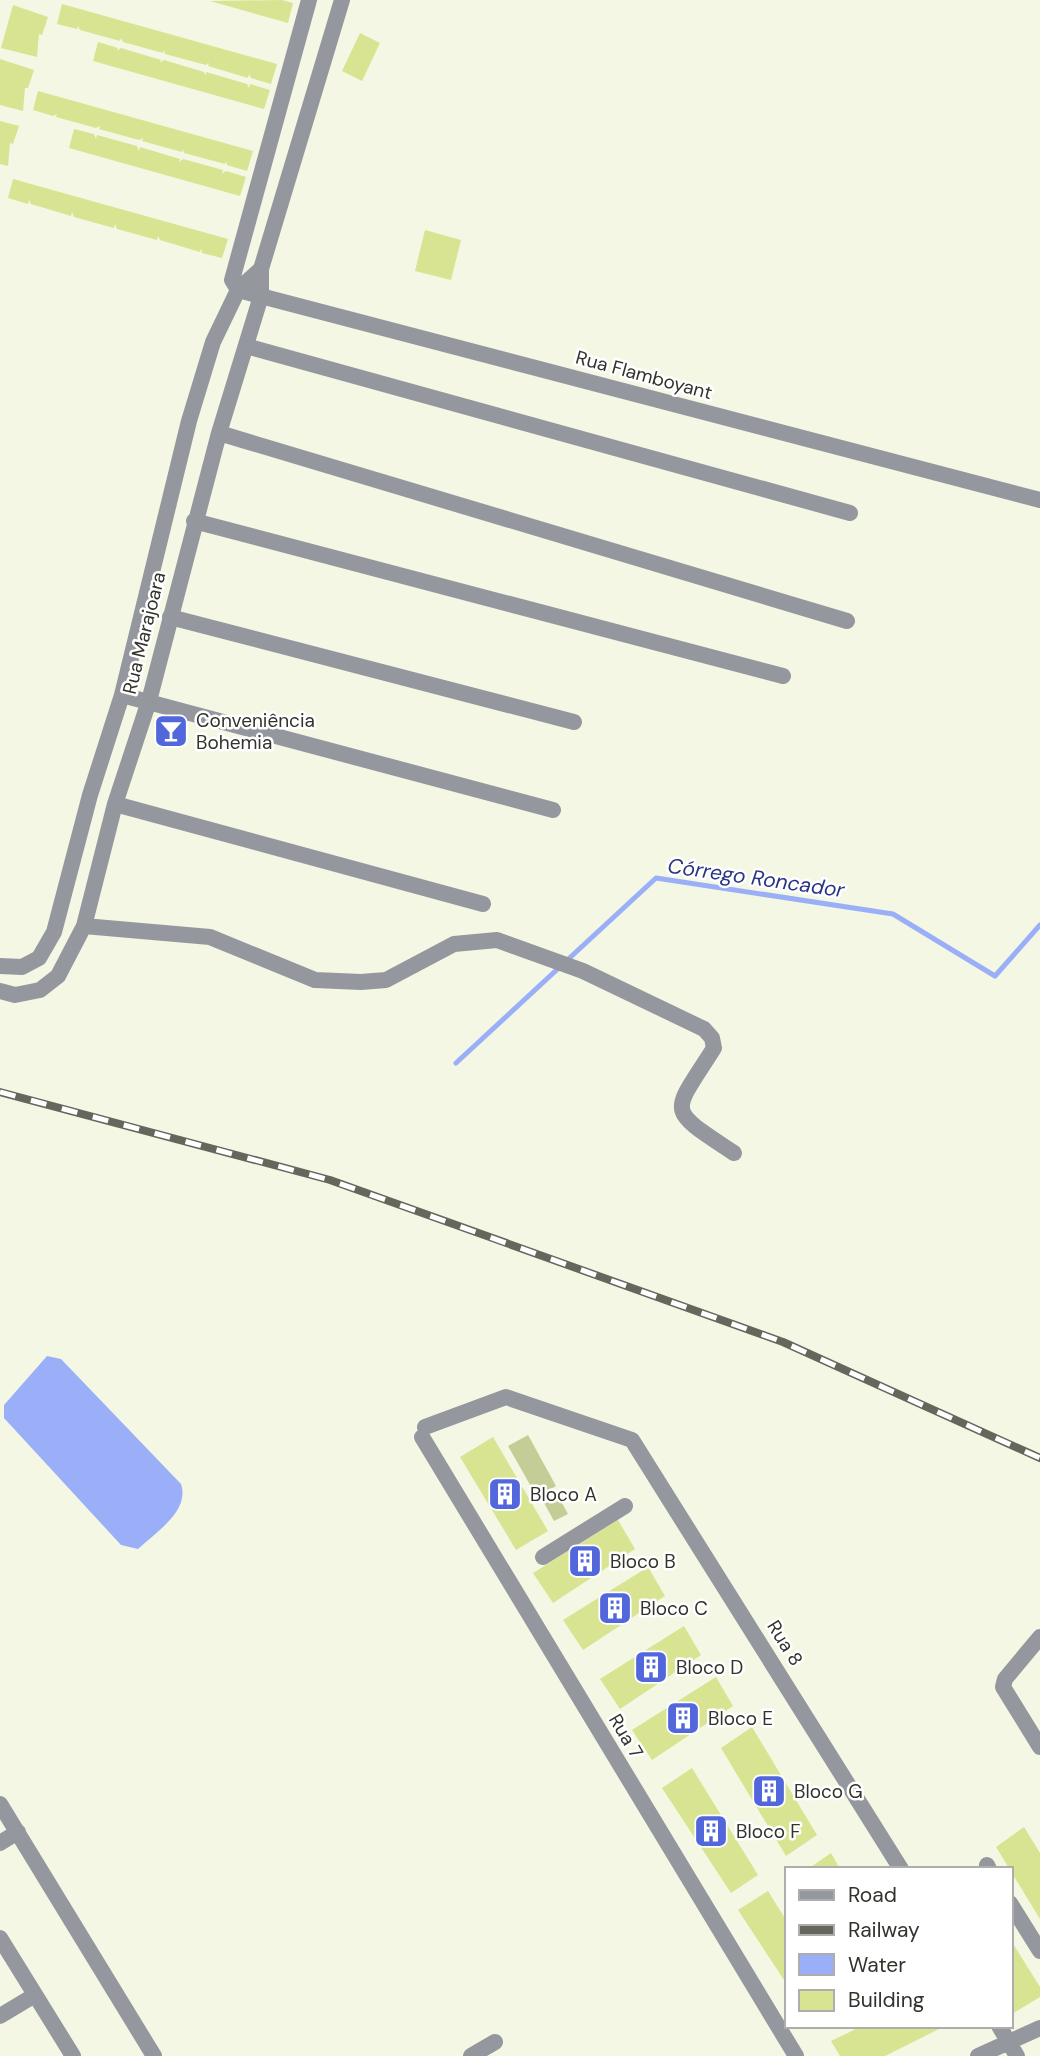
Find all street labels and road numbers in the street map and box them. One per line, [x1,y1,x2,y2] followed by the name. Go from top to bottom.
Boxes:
[573,345,715,405] street label: Rua Flamboyant
[117,569,171,697] street label: Rua Marajoara
[761,1616,809,1670] street label: Rua 8
[603,1709,649,1763] street label: Rua 7

